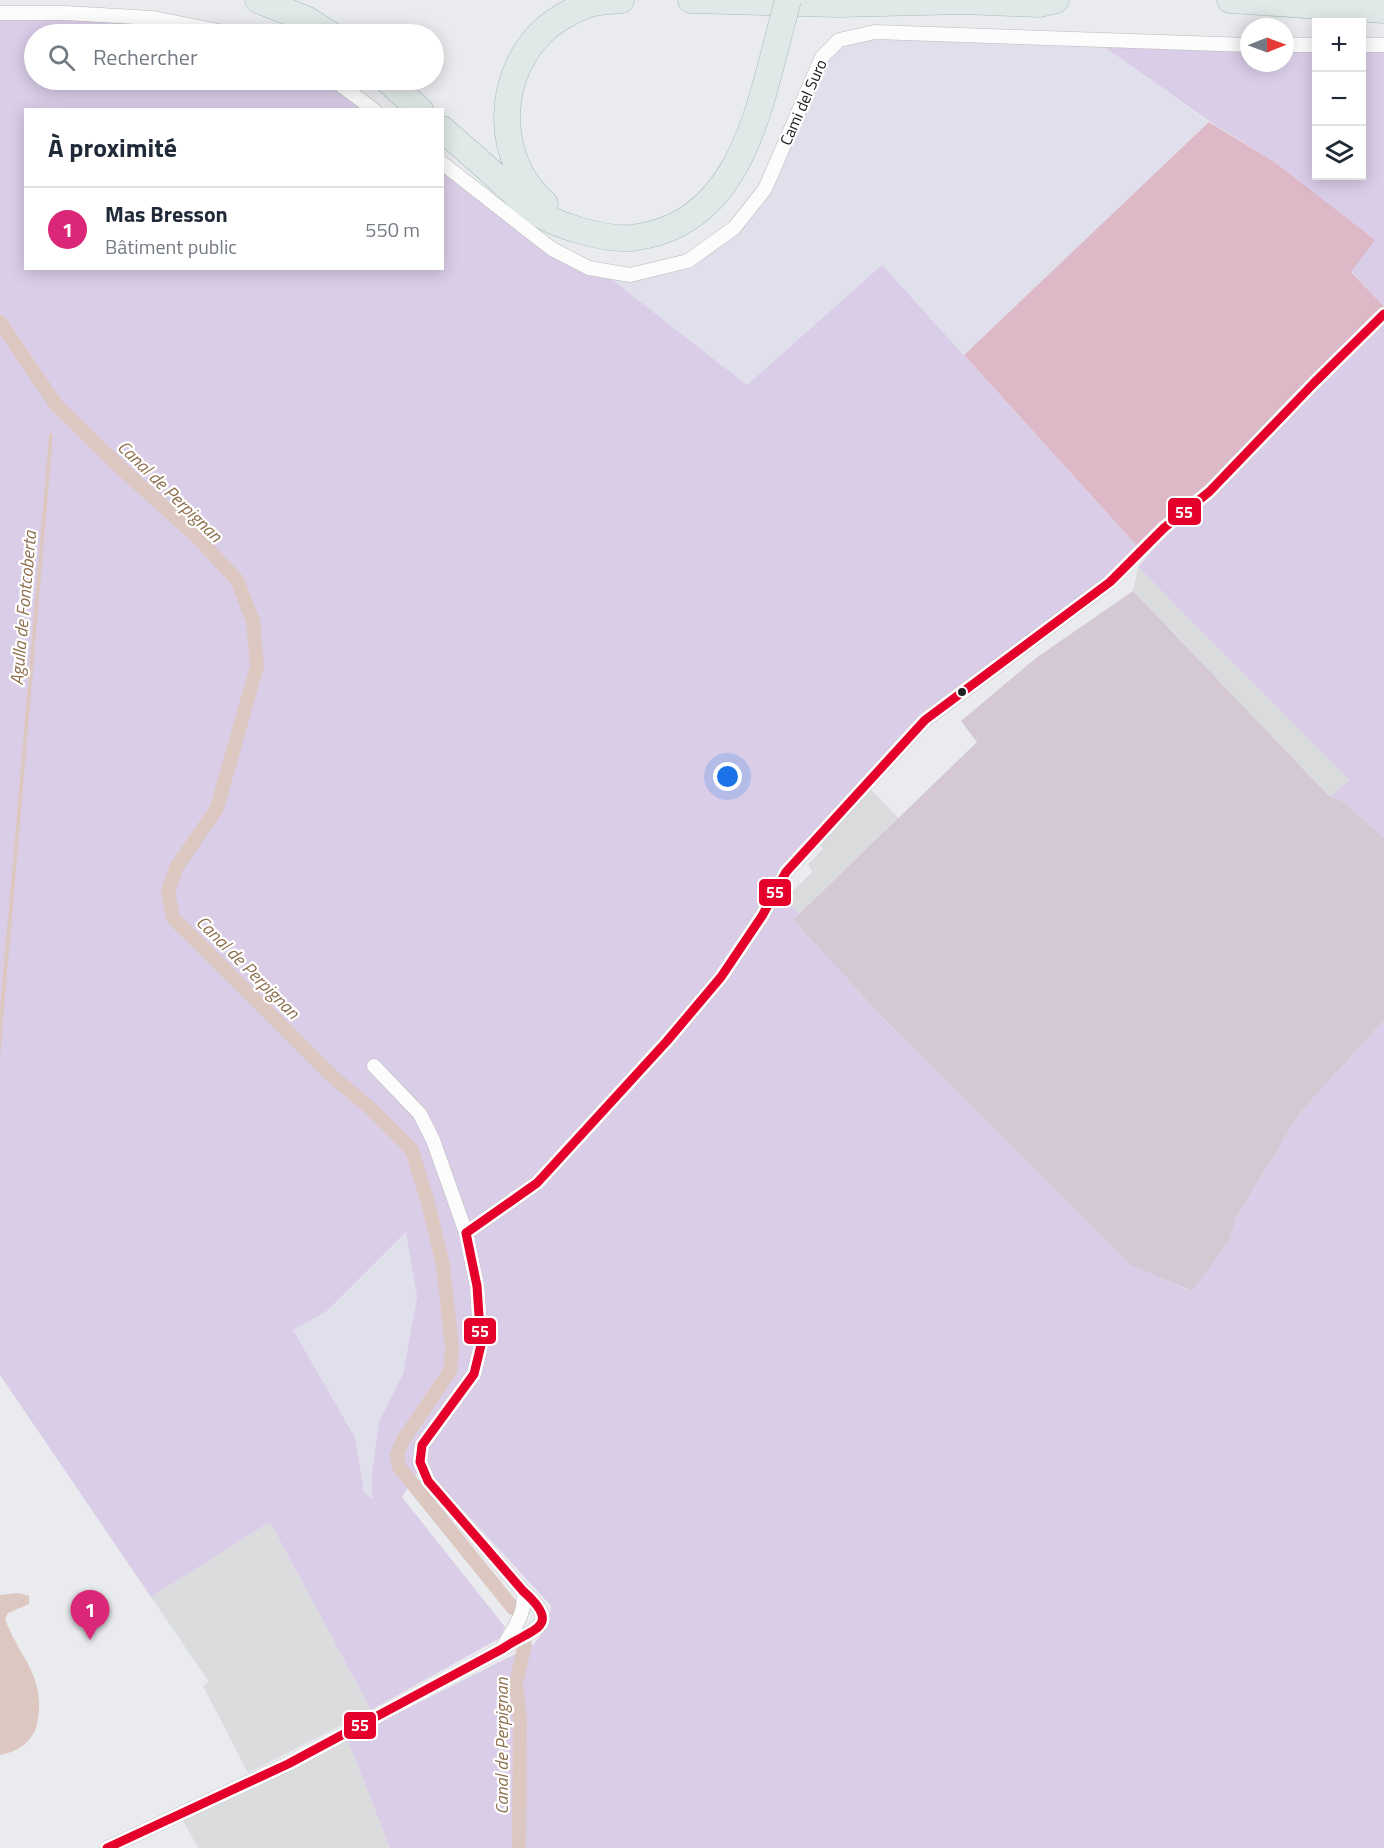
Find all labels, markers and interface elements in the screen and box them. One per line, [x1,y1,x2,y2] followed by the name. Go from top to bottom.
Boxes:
[1240,18,1294,72] north arrow
[1312,18,1366,180] map controls
[1312,18,1366,72] button: +
[24,24,444,90] search box
[93,40,198,74] text: Rechercher
[45,41,78,74] icon: search
[773,55,833,149] street label: Cami del Suro
[1312,72,1366,126] button: −
[1312,126,1366,180] button: layers
[48,128,177,167] text: À proximité
[105,197,228,231] text: Mas Bresson
[62,214,73,245] text: 1
[365,214,420,245] text: 550 m
[105,231,237,262] text: Bâtiment public
[111,434,229,549] water label: Canal de Perpignan
[1167,497,1202,526] line badge: 55
[1175,500,1193,524] text: 55
[3,529,43,686] water label: Agulla de Fontcoberta
[956,686,968,698] unlabelled marker
[713,762,742,791] your location
[758,878,792,907] line badge: 55
[766,880,784,904] text: 55
[190,909,307,1026] water label: Canal de Perpignan
[463,1317,497,1345] line badge: 55
[471,1319,489,1343] text: 55
[70,1590,110,1640] pin: 1
[488,1677,515,1814] water label: Canal de Perpignan
[343,1711,377,1740] line badge: 55
[351,1713,369,1737] text: 55

